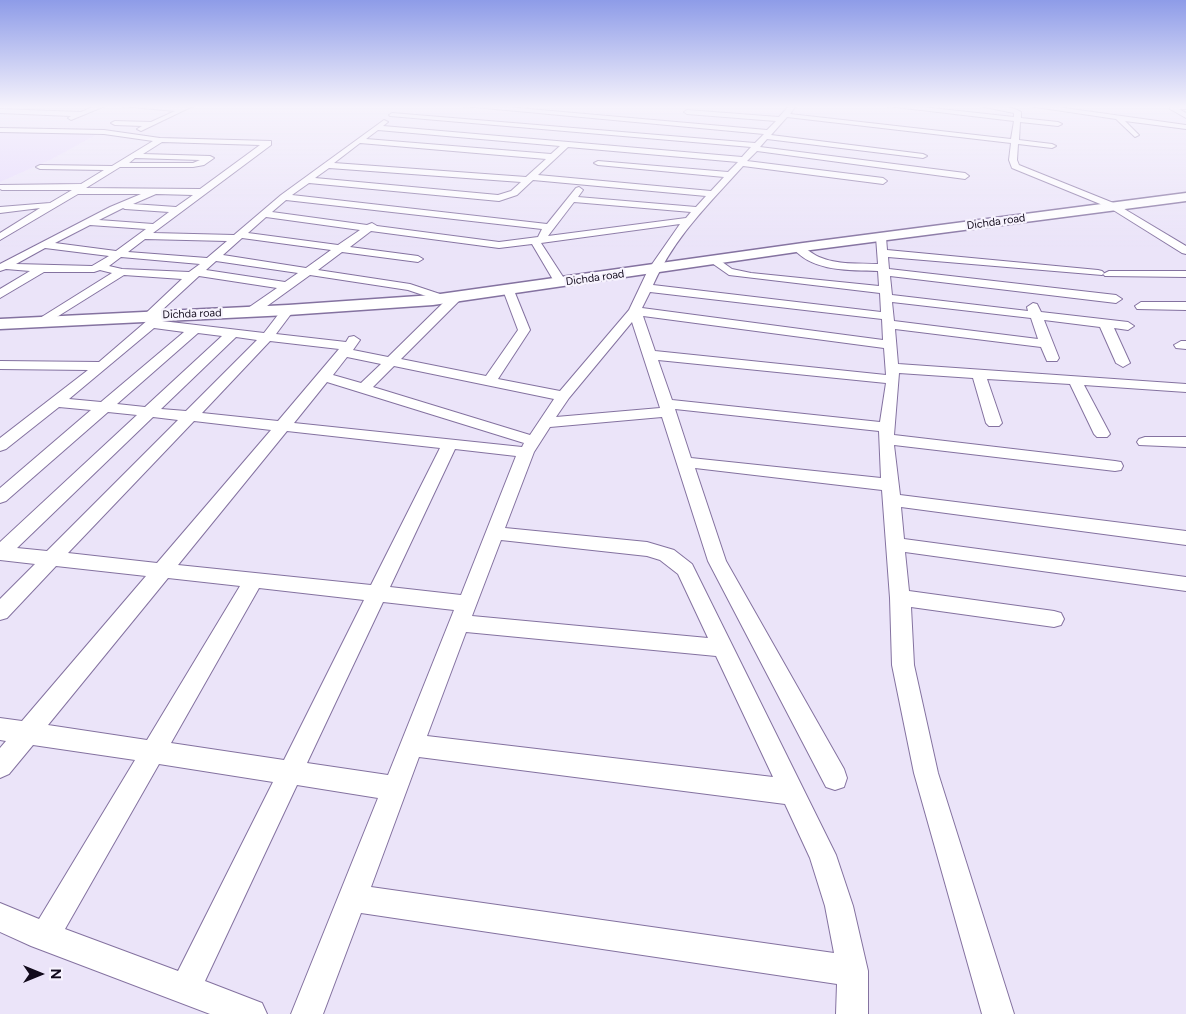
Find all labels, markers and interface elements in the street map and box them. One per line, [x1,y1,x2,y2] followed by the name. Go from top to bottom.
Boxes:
[966,211,1026,233] street label: Dichda road
[565,267,625,289] street label: Dichda road
[162,306,222,322] street label: Dichda road
[15,949,65,999] north arrow
[47,969,64,979] text: N

